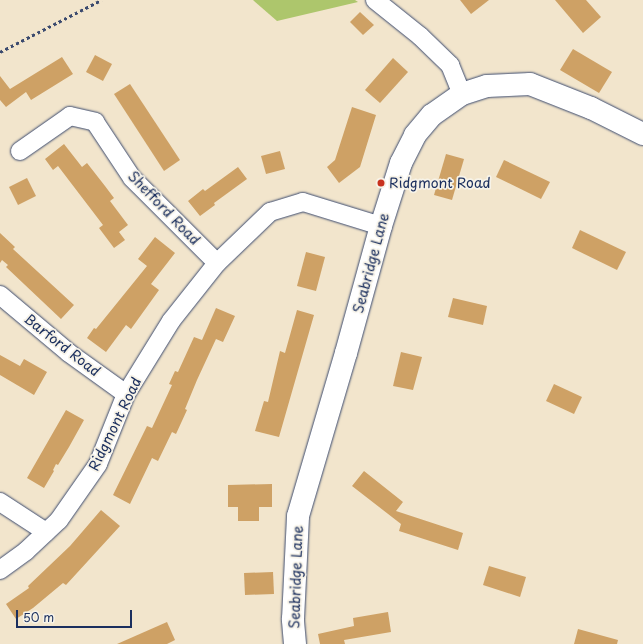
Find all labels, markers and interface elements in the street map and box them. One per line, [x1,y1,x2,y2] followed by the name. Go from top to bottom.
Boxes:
[125,168,203,248] street label: Shefford Road
[389,175,491,191] place label: Ridgmont Road
[376,178,386,188] marker: Ridgmont Road
[349,211,393,315] street label: Seabridge Lane
[20,310,104,380] street label: Barford Road
[85,374,145,474] street label: Ridgmont Road
[286,525,306,629] street label: Seabridge Lane
[18,602,134,628] scale bar
[23,608,54,626] text: 50 m

